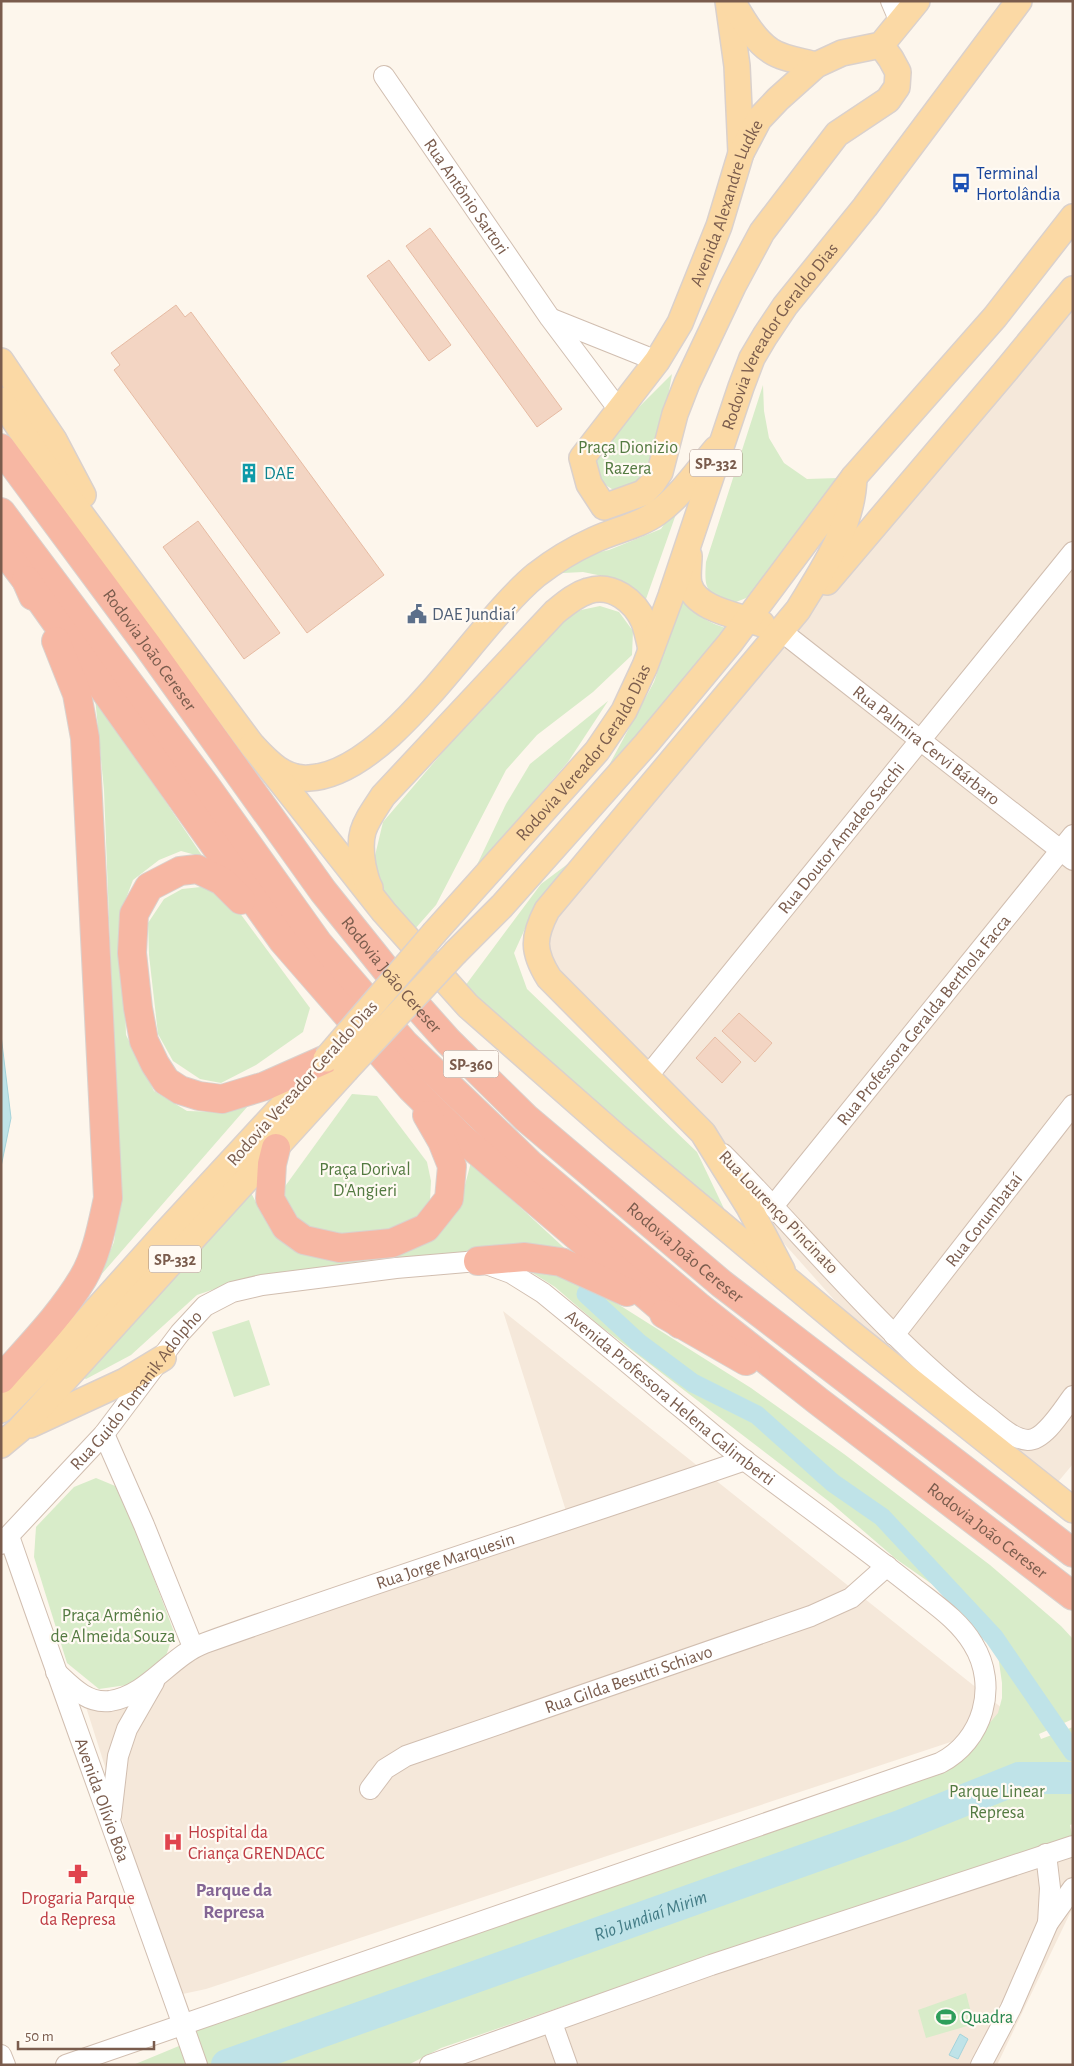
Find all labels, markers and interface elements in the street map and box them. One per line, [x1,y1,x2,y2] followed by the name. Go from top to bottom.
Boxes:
[688,117,767,289] street label: Avenida Alexandre Ludke
[420,136,512,258] street label: Rua Antônio Sartori
[976,165,1061,204] place label: Terminal Hortolândia
[950,172,972,194] bus stop icon: Terminal Hortolândia
[719,240,842,433] street label: Rodovia Vereador Geraldo Dias
[578,439,678,478] park label: Praça Dionizio Razera
[690,449,742,476] road number: SP-332
[238,462,260,484] building icon: DAE
[264,465,295,483] place label: DAE
[99,586,199,715] street label: Rodovia João Cereser
[406,603,428,625] public building icon: DAE Jundiaí
[432,606,516,624] place label: DAE Jundiaí
[513,662,654,845] street label: Rodovia Vereador Geraldo Dias
[849,683,1003,809] street label: Rua Palmira Cervi Bárbaro
[775,759,908,918] street label: Rua Doutor Amadeo Sacchi
[834,912,1015,1129] street label: Rua Professora Geralda Berthola Facca
[337,914,445,1037] street label: Rodovia João Cereser
[224,998,381,1170] street label: Rodovia Vereador Geraldo Dias
[444,1050,498,1078] road number: SP-360
[715,1148,842,1278] street label: Rua Lourenço Pincinato
[319,1161,411,1200] park label: Praça Dorival D'Angieri
[943,1170,1027,1271] street label: Rua Corumbataí
[623,1199,746,1307] street label: Rodovia João Cereser
[149,1246,201,1272] road number: SP-332
[67,1307,206,1474] street label: Rua Guido Tomanik Adolpho
[561,1307,778,1489] street label: Avenida Professora Helena Galimberti
[923,1480,1050,1583] street label: Rodovia João Cereser
[374,1530,517,1593] street label: Rua Jorge Marquesin
[51,1607,176,1646] park label: Praça Armênio de Almeida Souza
[543,1643,715,1717] street label: Rua Gilda Besutti Schiavo
[71,1736,132,1865] street label: Avenida Olívio Bôa
[949,1783,1045,1822] park label: Parque Linear Represa
[188,1824,325,1863] place label: Hospital da Criança GRENDACC
[162,1831,184,1853] hospital icon: Hospital da Criança GRENDACC
[67,1863,89,1885] pharmacy icon: Drogaria Parque da Represa
[196,1881,272,1922] district label: Parque da Represa
[592,1887,710,1945] water label: Rio Jundiaí Mirim
[21,1890,135,1929] place label: Drogaria Parque da Represa
[935,2006,957,2028] sports icon: Quadra
[961,2009,1013,2027] place label: Quadra
[18,2018,154,2050] scale bar
[25,2029,54,2044] text: 50 m

